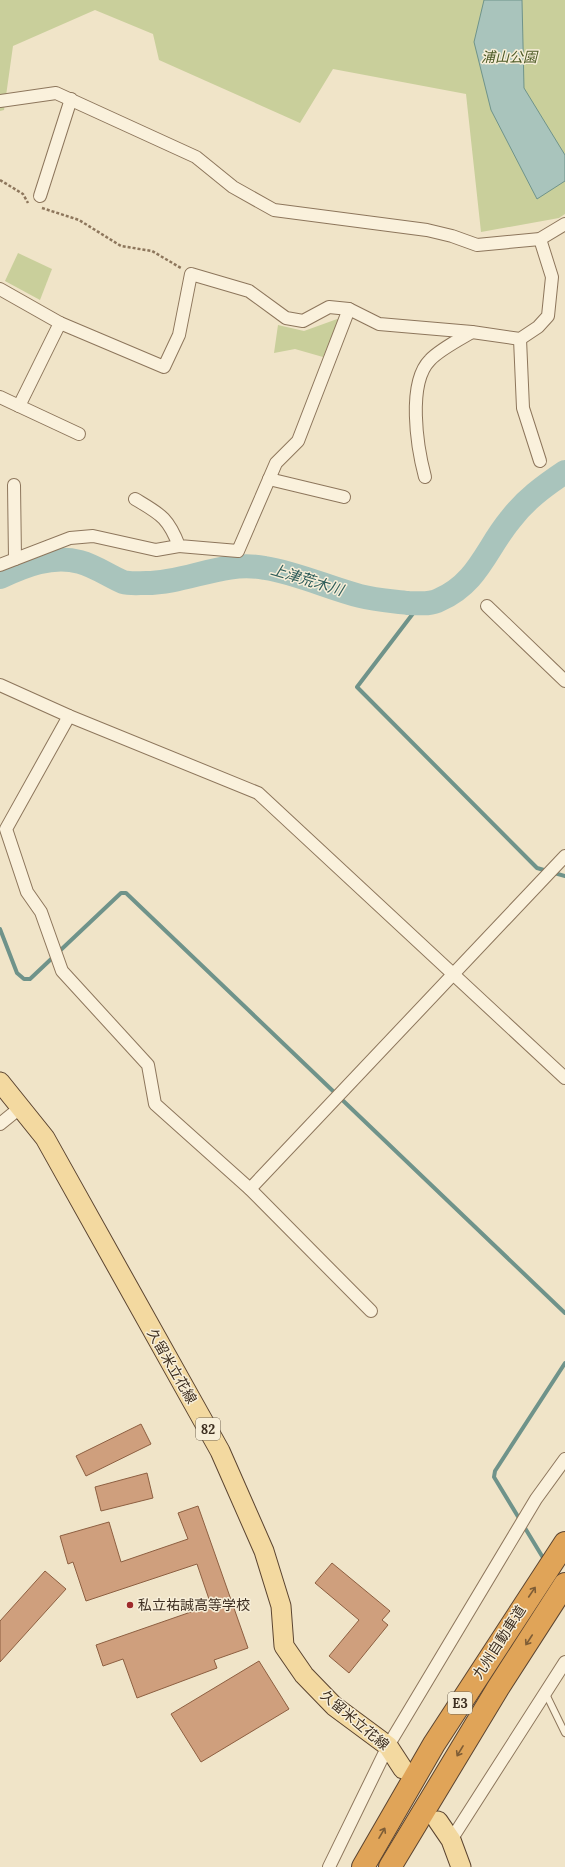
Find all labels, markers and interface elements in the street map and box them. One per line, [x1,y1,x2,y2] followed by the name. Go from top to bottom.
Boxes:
[481,48,539,66] park label: 浦山公園
[268,559,348,600] water label: 上津荒木川
[143,1325,201,1407] street label: 久留米立花線
[196,1418,220,1440] road number: 82
[528,1587,536,1598] one-way arrow
[138,1596,250,1614] place label: 私立祐誠高等学校
[125,1600,135,1610] marker: 私立祐誠高等学校
[469,1602,529,1682] street label: 九州自動車道
[524,1634,532,1646] one-way arrow
[317,1686,393,1754] street label: 久留米立花線
[448,1692,472,1714] road number: E3
[456,1745,464,1756] one-way arrow
[379,1827,387,1839] one-way arrow

